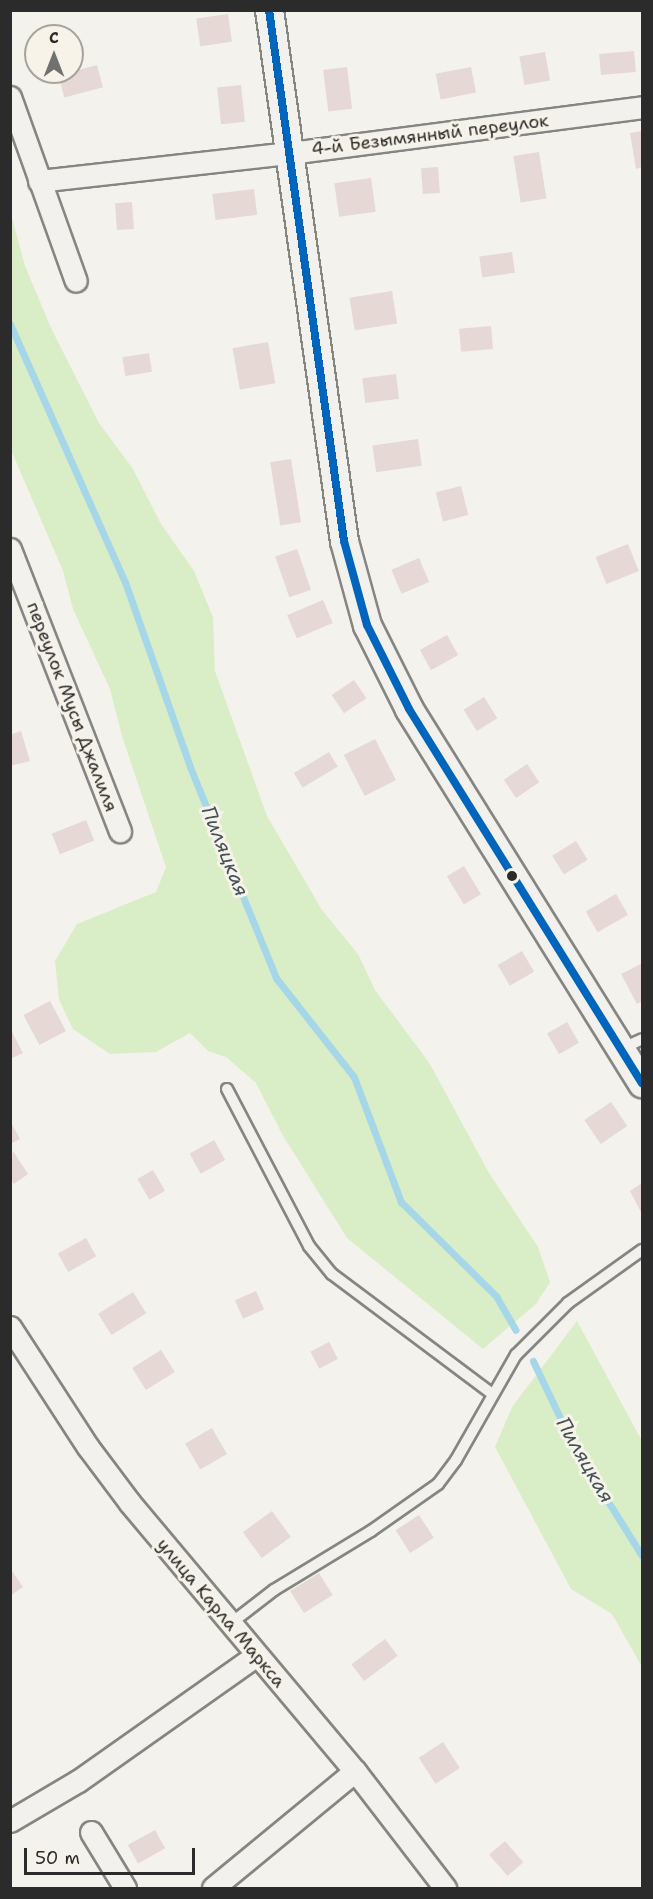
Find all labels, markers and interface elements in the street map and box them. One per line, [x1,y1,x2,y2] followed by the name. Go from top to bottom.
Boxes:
[24,24,84,84] north arrow
[49,27,59,48] text: С
[310,110,550,160] street label: 4-й Безымянный переулок
[22,599,122,815] street label: переулок Мусы Джалиля
[196,803,254,899] water label: Пиляцкая
[506,870,518,882] unlabelled marker
[551,1413,619,1507] water label: Пиляцкая
[152,1534,290,1692] street label: улица Карла Маркса
[27,1836,198,1874] scale bar
[35,1846,80,1870] text: 50 m

